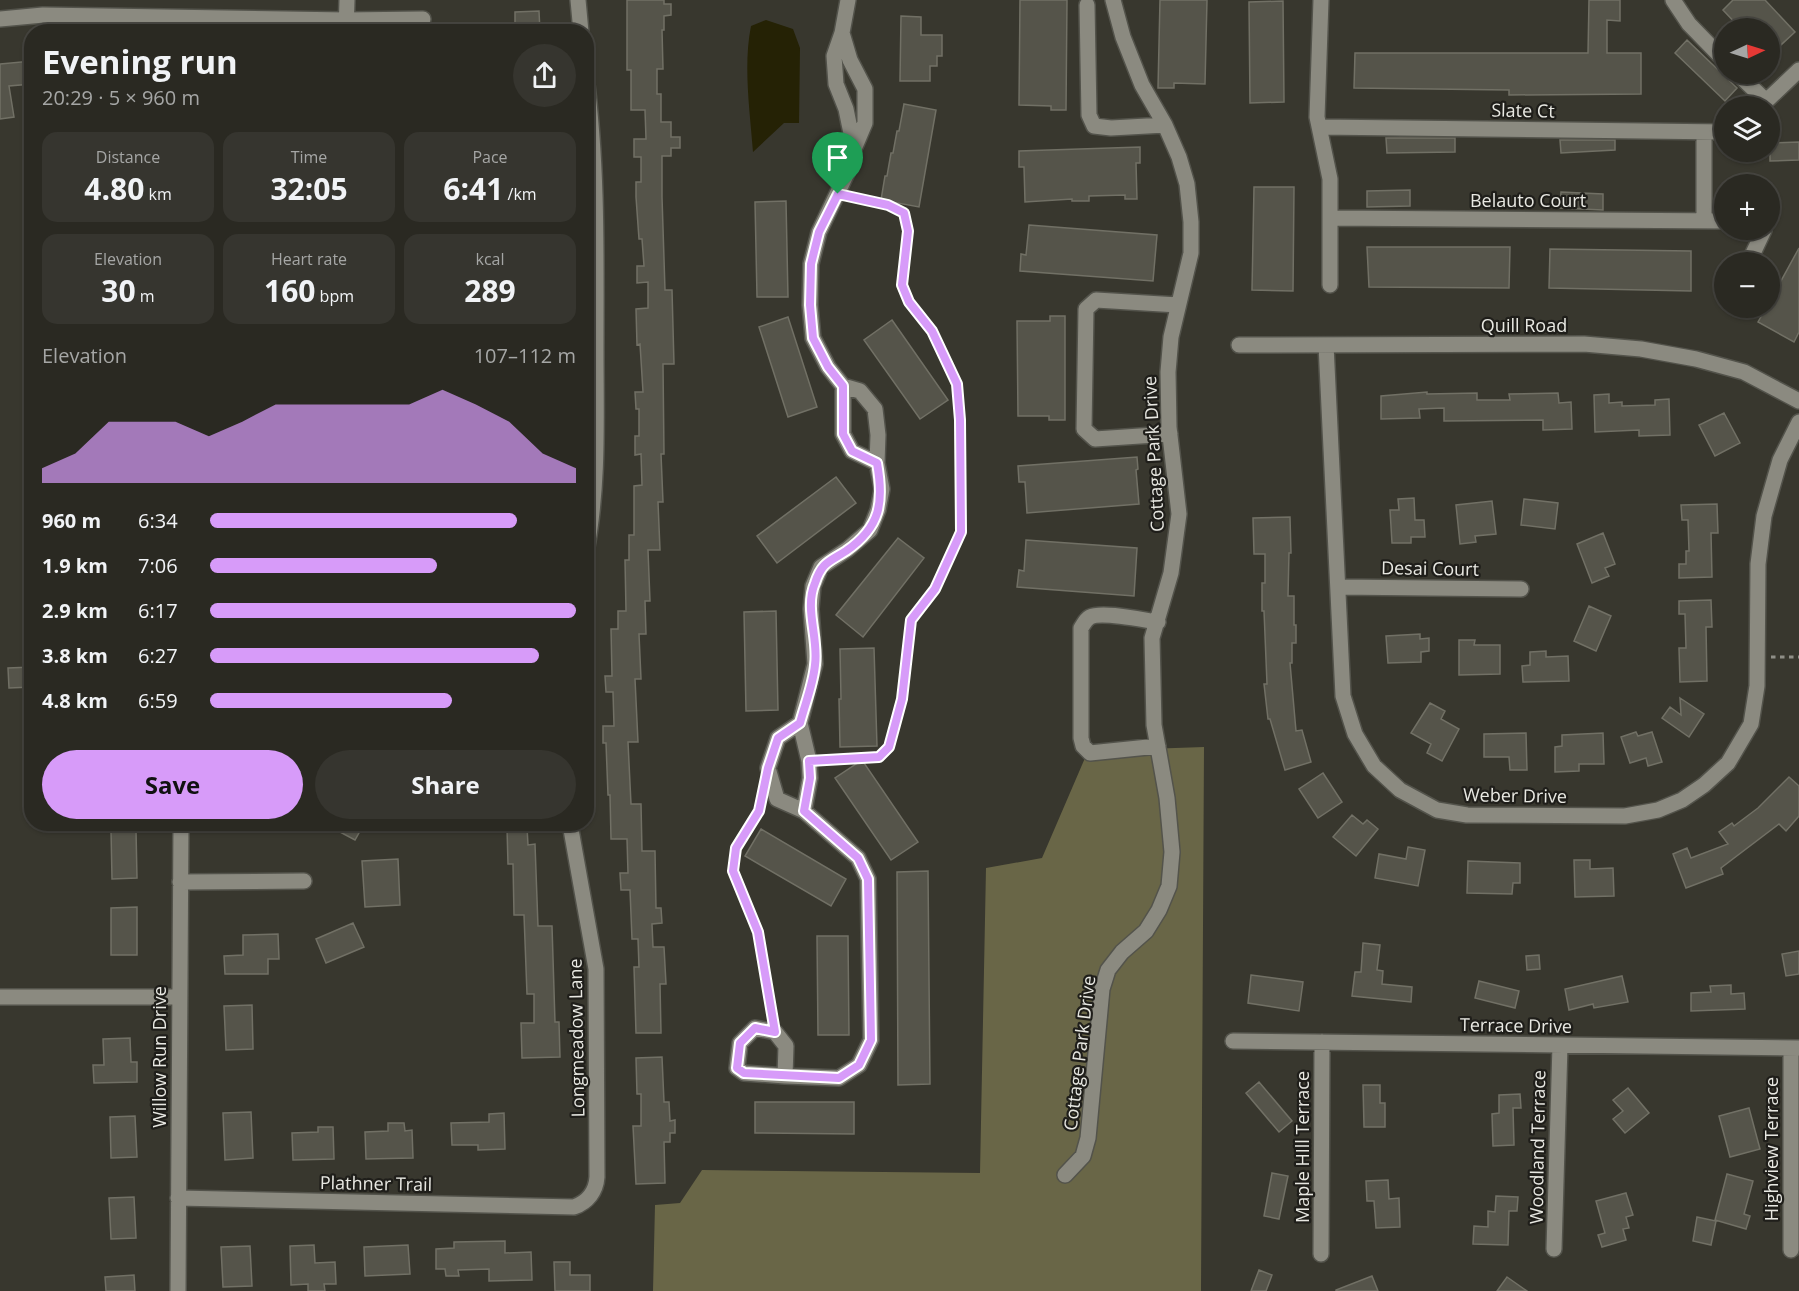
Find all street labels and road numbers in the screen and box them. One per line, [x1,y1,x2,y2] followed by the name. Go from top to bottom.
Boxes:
[1491,97,1555,123] street label: Slate Ct
[1470,188,1586,212] street label: Belauto Court
[1481,313,1567,337] street label: Quill Road
[1137,376,1169,532] street label: Cottage Park Drive
[1381,555,1479,581] street label: Desai Court
[1463,782,1567,808] street label: Weber Drive
[563,958,589,1118] street label: Longmeadow Lane
[1058,974,1100,1132] street label: Cottage Park Drive
[147,986,171,1128] street label: Willow Run Drive
[1460,1012,1572,1038] street label: Terrace Drive
[1524,1070,1550,1224] street label: Woodland Terrace
[1290,1071,1314,1223] street label: Maple HIll Terrace
[1759,1077,1783,1221] street label: Highview Terrace
[320,1170,432,1196] street label: Plathner Trail

